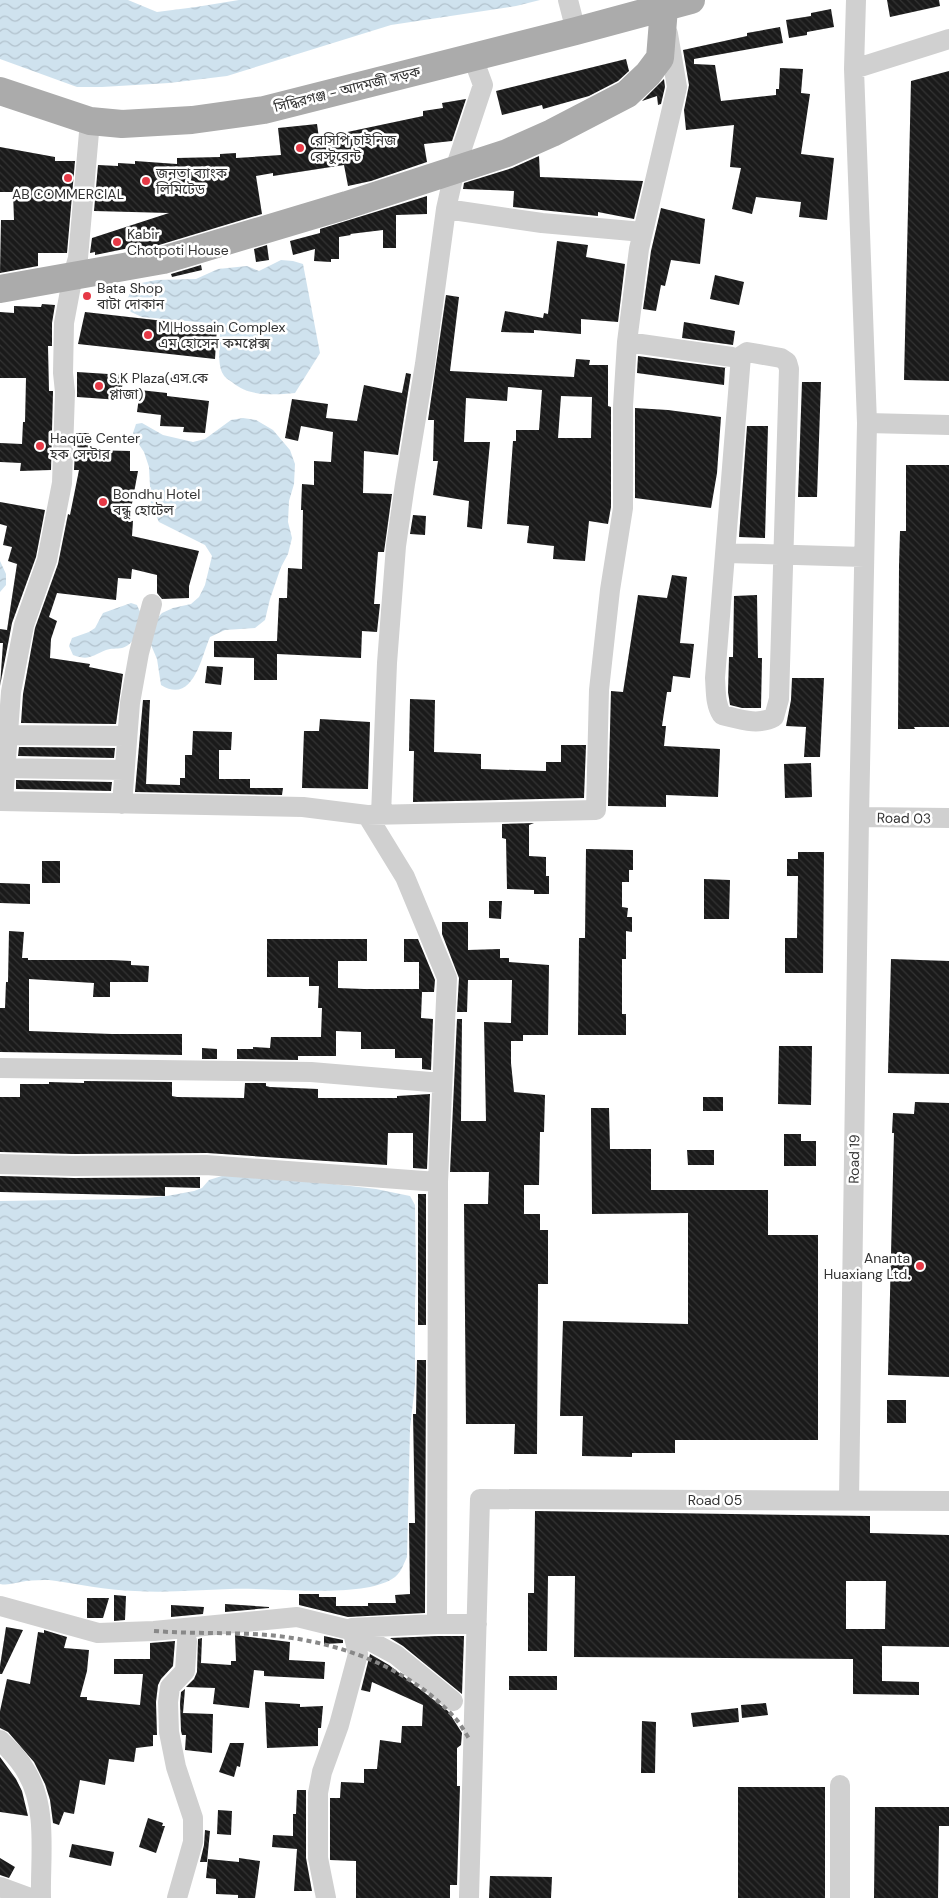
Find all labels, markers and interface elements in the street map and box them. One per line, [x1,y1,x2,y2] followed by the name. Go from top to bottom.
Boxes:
[271,62,423,116] street label: সিদ্ধিরগঞ্জ - আদমজী সড়ক
[310,131,397,165] place label: রেসিপি চাইনিজ রেস্টুরেন্ট
[294,142,306,154] marker: রেসিপি চাইনিজ রেস্টুরেন্ট
[155,164,228,198] place label: জনতা ব্যাংক লিমিটেড
[62,172,74,184] marker: AB COMMERCIAL
[140,175,152,187] marker: জনতা ব্যাংক লিমিটেড
[12,185,124,203] place label: AB COMMERCIAL
[127,225,229,259] place label: Kabir Chotpoti House
[111,236,123,248] marker: Kabir Chotpoti House
[96,279,165,313] place label: Bata Shop বাটা দোকান
[81,290,93,302] marker: Bata Shop বাটা দোকান
[158,318,285,352] place label: M Hossain Complex এম হোসেন কমপ্লেক্স
[142,329,154,341] marker: M Hossain Complex এম হোসেন কমপ্লেক্স
[109,369,209,403] place label: S.K Plaza(এস.কে প্লাজা)
[93,380,105,392] marker: S.K Plaza(এস.কে প্লাজা)
[49,429,140,463] place label: Haque Center হক সেন্টার
[34,440,46,452] marker: Haque Center হক সেন্টার
[112,485,200,520] place label: Bondhu Hotel বন্ধু হোটেল
[97,496,109,508] marker: Bondhu Hotel বন্ধু হোটেল
[877,809,931,827] street label: Road 03
[845,1134,863,1184] street label: Road 19
[824,1249,910,1283] place label: Ananta Huaxiang Ltd.
[914,1260,926,1272] marker: Ananta Huaxiang Ltd.
[688,1491,742,1509] street label: Road 05

